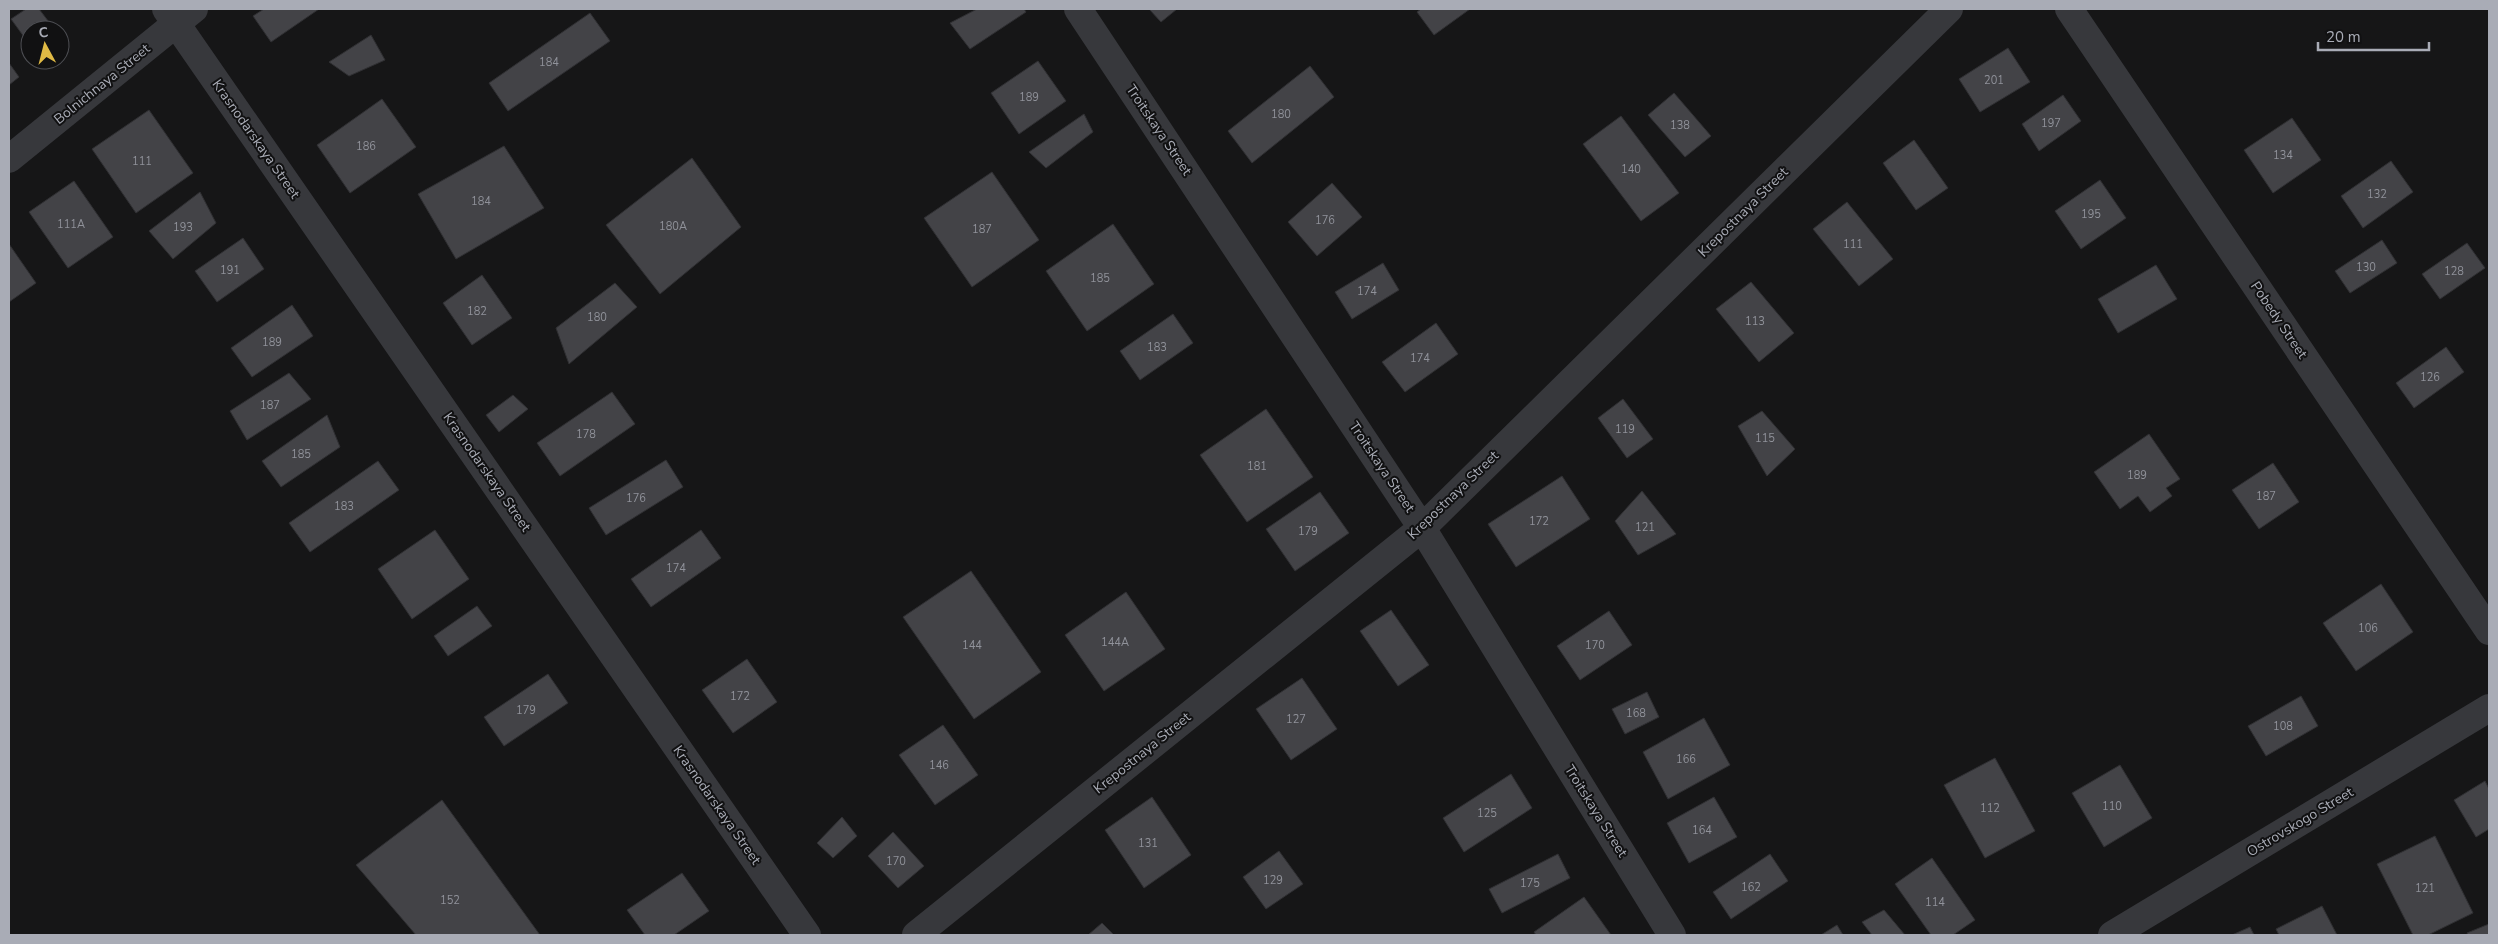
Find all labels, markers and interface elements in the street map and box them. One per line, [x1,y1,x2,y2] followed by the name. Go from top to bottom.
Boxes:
[20,20,70,70] north arrow
[2318,20,2429,52] scale bar
[38,23,50,43] text: С
[2326,27,2361,47] text: 20 m
[50,39,154,129] street label: Bolnichnaya Street
[539,55,559,70] house number: 184
[1984,73,2004,88] house number: 201
[208,76,304,202] street label: Krasnodarskaya Street
[1122,81,1196,179] street label: Troitskaya Street
[1019,90,1039,105] house number: 189
[1271,107,1291,122] house number: 180
[2041,116,2061,131] house number: 197
[1670,118,1690,133] house number: 138
[356,139,376,154] house number: 186
[2273,148,2293,163] house number: 134
[132,154,152,169] house number: 111
[1621,162,1641,177] house number: 140
[1694,163,1792,261] street label: Krepostnaya Street
[2367,187,2387,202] house number: 132
[471,194,491,209] house number: 184
[2081,207,2101,222] house number: 195
[1315,213,1335,228] house number: 176
[57,217,85,232] house number: 111А
[659,219,687,234] house number: 180А
[173,220,193,235] house number: 193
[972,222,992,237] house number: 187
[1843,237,1863,252] house number: 111
[2356,260,2376,275] house number: 130
[220,263,240,278] house number: 191
[2444,264,2464,279] house number: 128
[1090,271,1110,286] house number: 185
[2246,278,2312,362] street label: Pobedy Street
[1357,284,1377,299] house number: 174
[467,304,487,319] house number: 182
[587,310,607,325] house number: 180
[1745,314,1765,329] house number: 113
[262,335,282,350] house number: 189
[1147,340,1167,355] house number: 183
[1410,351,1430,366] house number: 174
[2420,370,2440,385] house number: 126
[260,398,280,413] house number: 187
[439,409,535,535] street label: Krasnodarskaya Street
[1345,418,1419,516] street label: Troitskaya Street
[1615,422,1635,437] house number: 119
[576,427,596,442] house number: 178
[1755,431,1775,446] house number: 115
[1403,446,1503,544] street label: Krepostnaya Street
[291,447,311,462] house number: 185
[1247,459,1267,474] house number: 181
[2127,468,2147,483] house number: 189
[2256,489,2276,504] house number: 187
[626,491,646,506] house number: 176
[334,499,354,514] house number: 183
[1529,514,1549,529] house number: 172
[1635,520,1655,535] house number: 121
[1298,524,1318,539] house number: 179
[666,561,686,576] house number: 174
[2358,621,2378,636] house number: 106
[1101,635,1129,650] house number: 144А
[962,638,982,653] house number: 144
[1585,638,1605,653] house number: 170
[730,689,750,704] house number: 172
[516,703,536,718] house number: 179
[1626,706,1646,721] house number: 168
[1089,708,1195,798] street label: Krepostnaya Street
[1286,712,1306,727] house number: 127
[2273,719,2293,734] house number: 108
[669,742,765,868] street label: Krasnodarskaya Street
[1676,752,1696,767] house number: 166
[929,758,949,773] house number: 146
[1560,761,1632,861] street label: Troitskaya Street
[2243,783,2357,861] street label: Ostrovskogo Street
[2102,799,2122,814] house number: 110
[1980,801,2000,816] house number: 112
[1477,806,1497,821] house number: 125
[1692,823,1712,838] house number: 164
[1138,836,1158,851] house number: 131
[886,854,906,869] house number: 170
[1263,873,1283,888] house number: 129
[1520,876,1540,891] house number: 175
[1741,880,1761,895] house number: 162
[2415,881,2435,896] house number: 121
[440,893,460,908] house number: 152
[1925,895,1945,910] house number: 114

